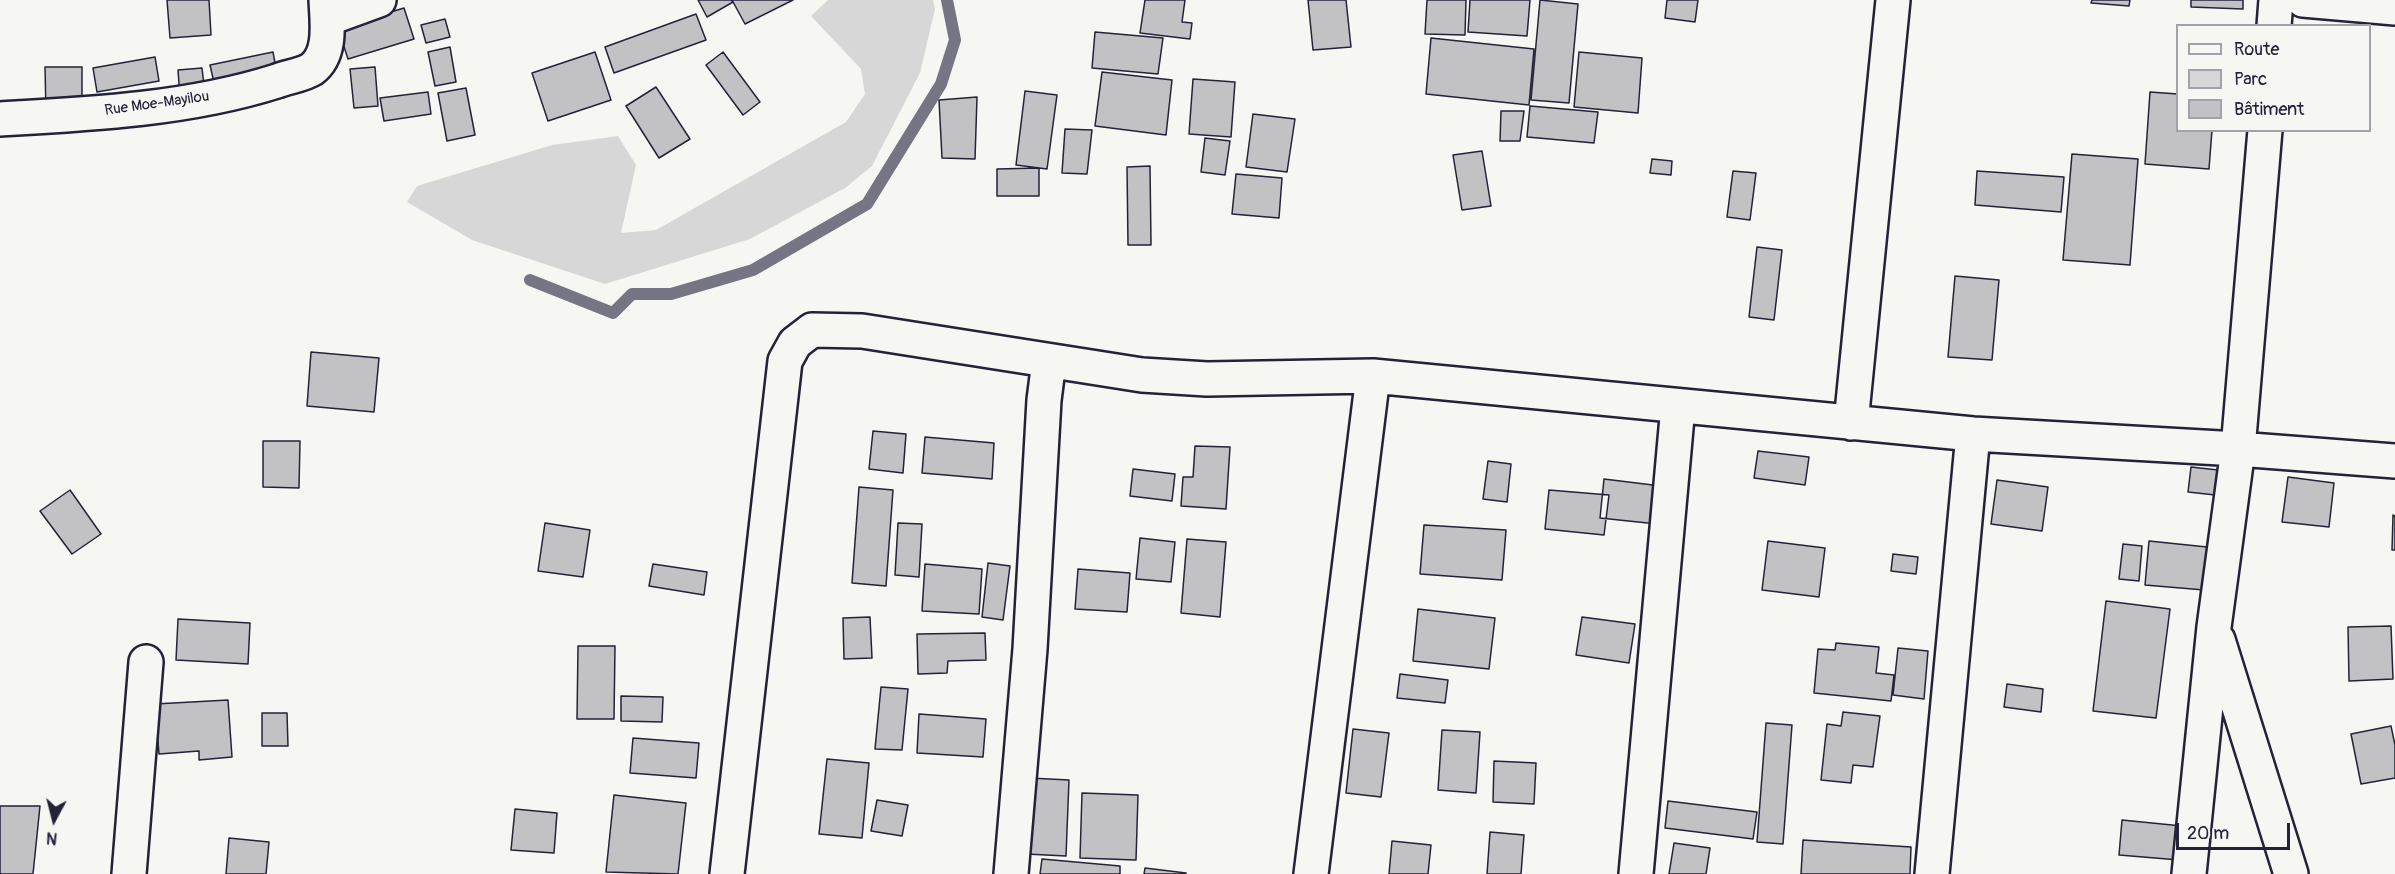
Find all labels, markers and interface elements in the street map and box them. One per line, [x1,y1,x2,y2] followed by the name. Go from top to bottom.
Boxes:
[2176,24,2371,132] legend
[2234,38,2279,61] text: Route
[2234,68,2267,91] text: Parc
[103,88,211,120] street label: Rue Moe-Mayilou
[2234,98,2304,121] text: Bâtiment
[24,790,84,850] north arrow
[2179,811,2293,849] scale bar
[2187,822,2229,845] text: 20 m
[45,827,58,848] text: N

